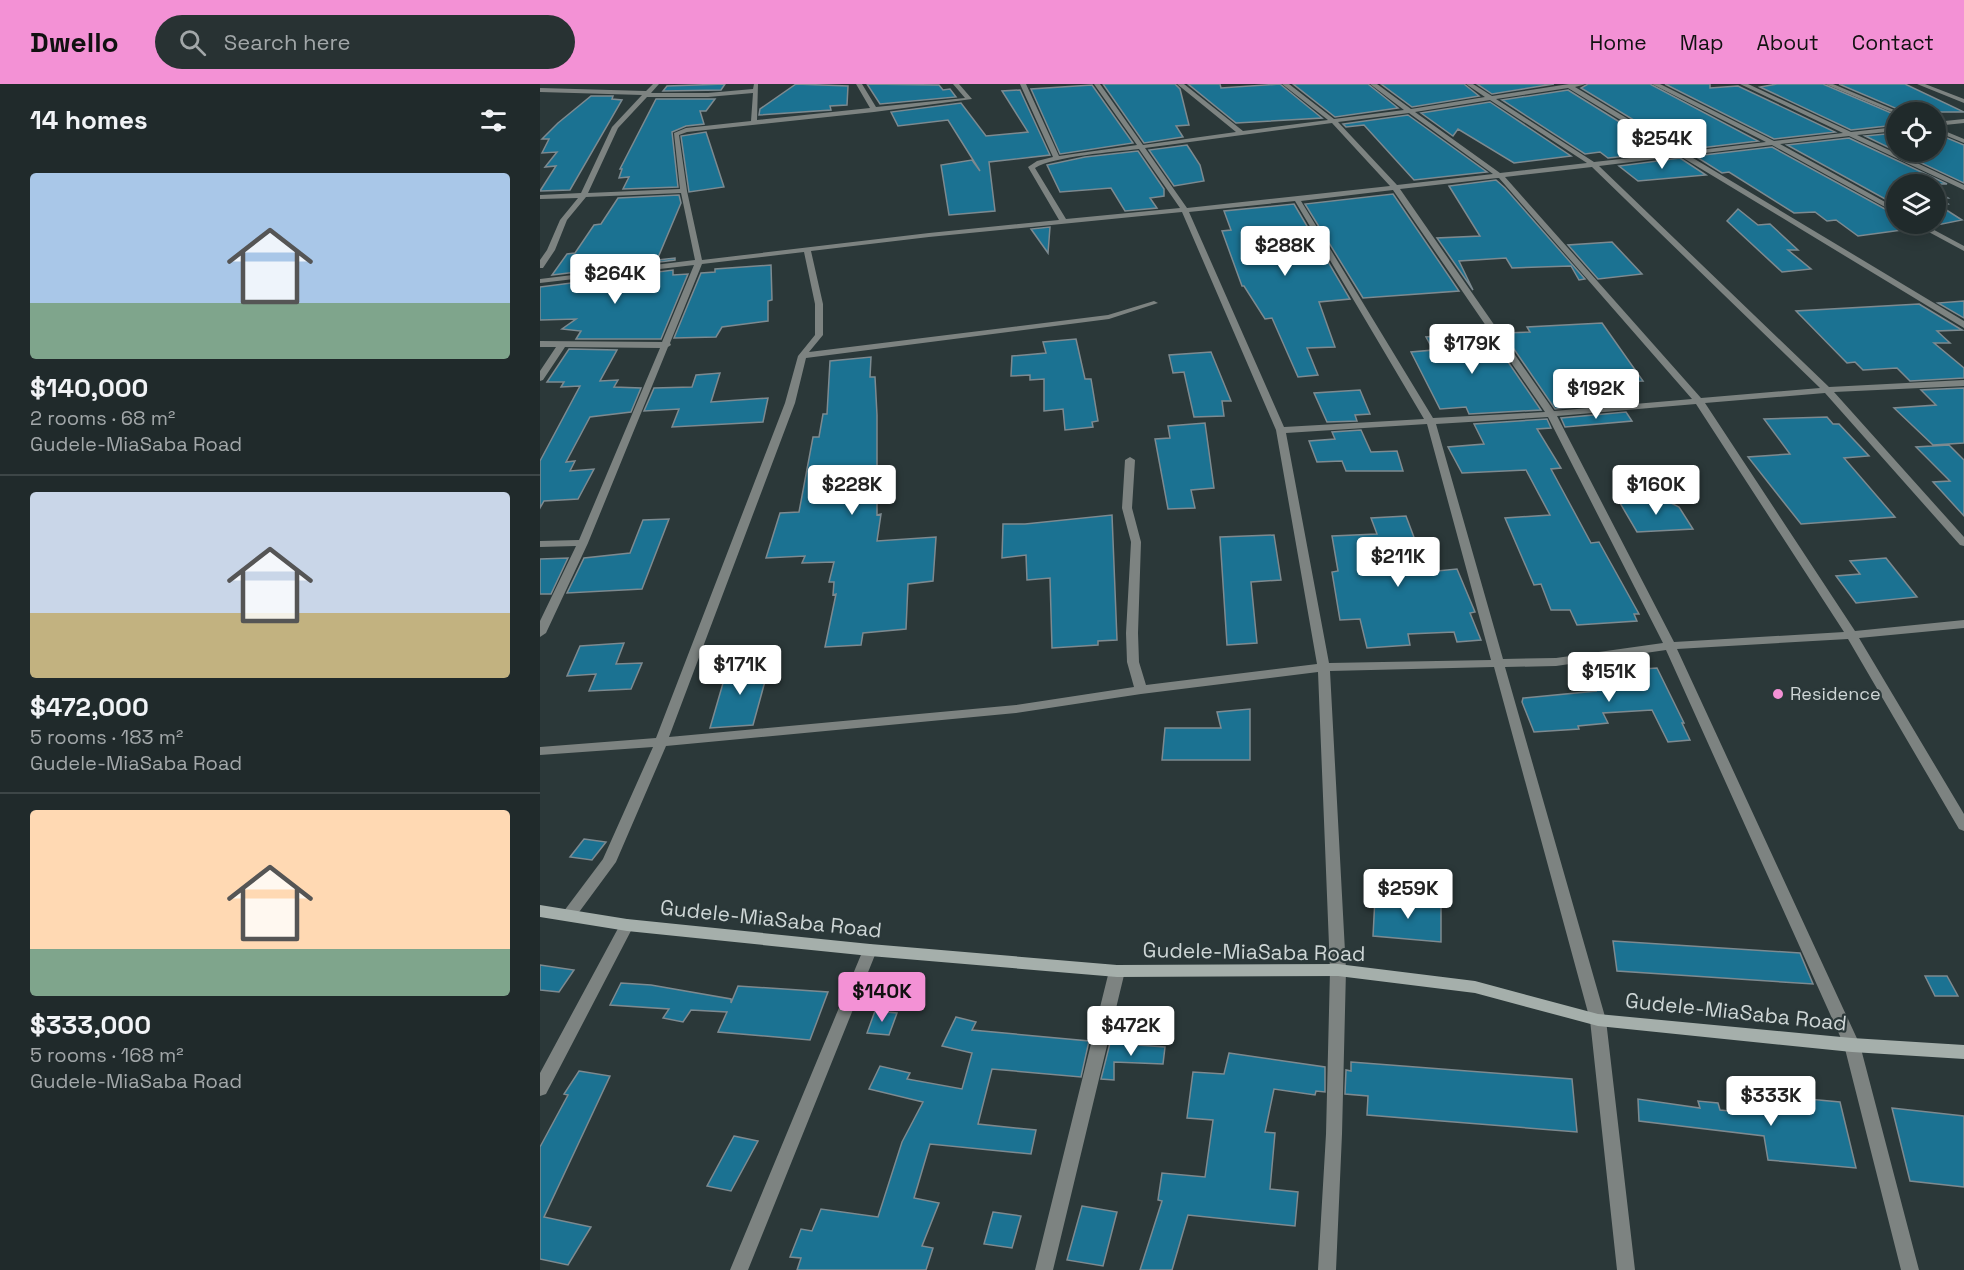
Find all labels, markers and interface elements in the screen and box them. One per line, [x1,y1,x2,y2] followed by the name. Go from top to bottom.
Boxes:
[155,15,575,69] search box
[30,24,119,60] text: Dwello
[176,26,209,59] icon: search
[224,28,351,56] text: Search here
[1589,29,1647,56] text: Home
[1680,29,1724,56] text: Map
[1757,29,1819,56] text: About
[1852,29,1934,56] text: Contact
[1886,102,1946,234] map controls
[1886,102,1946,162] button: locate
[30,103,148,137] text: 14 homes
[477,104,510,137] icon: filters
[1620,119,1704,170] pin: $254K
[1631,125,1693,151] text: $254K
[1886,174,1946,234] button: layers
[216,212,324,320] icon: home
[1243,226,1327,277] pin: $288K
[1255,232,1315,258] text: $288K
[573,254,657,305] pin: $264K
[584,260,646,286] text: $264K
[1430,324,1514,375] pin: $179K
[1443,330,1501,356] text: $179K
[1554,369,1638,420] pin: $192K
[30,371,148,405] text: $140,000
[1567,375,1625,401] text: $192K
[30,405,175,431] text: 2 rooms · 68 m²
[30,431,242,457] text: Gudele-MiaSaba Road
[810,465,894,516] pin: $228K
[1614,465,1698,516] pin: $160K
[822,471,882,497] text: $228K
[1627,471,1686,497] text: $160K
[216,531,324,639] icon: home
[1356,537,1440,588] pin: $211K
[1371,543,1425,569] text: $211K
[698,645,782,696] pin: $171K
[713,651,767,677] text: $171K
[1567,652,1651,703] pin: $151K
[1582,658,1636,684] text: $151K
[1790,682,1881,705] place label: Residence
[1771,687,1785,701] marker: Residence
[30,690,149,724] text: $472,000
[30,724,183,750] text: 5 rooms · 183 m²
[30,750,242,776] text: Gudele-MiaSaba Road
[216,849,324,957] icon: home
[1366,869,1450,920] pin: $259K
[1378,875,1438,901] text: $259K
[659,893,883,944] street label: Gudele-MiaSaba Road
[1142,936,1366,967] street label: Gudele-MiaSaba Road
[840,972,924,1023] pin: $140K
[852,978,912,1004] text: $140K
[1624,986,1848,1037] street label: Gudele-MiaSaba Road
[1089,1006,1173,1057] pin: $472K
[30,1008,151,1042] text: $333,000
[1101,1012,1161,1038] text: $472K
[30,1042,184,1068] text: 5 rooms · 168 m²
[30,1068,242,1094] text: Gudele-MiaSaba Road
[1729,1076,1813,1127] pin: $333K
[1740,1082,1802,1108] text: $333K

